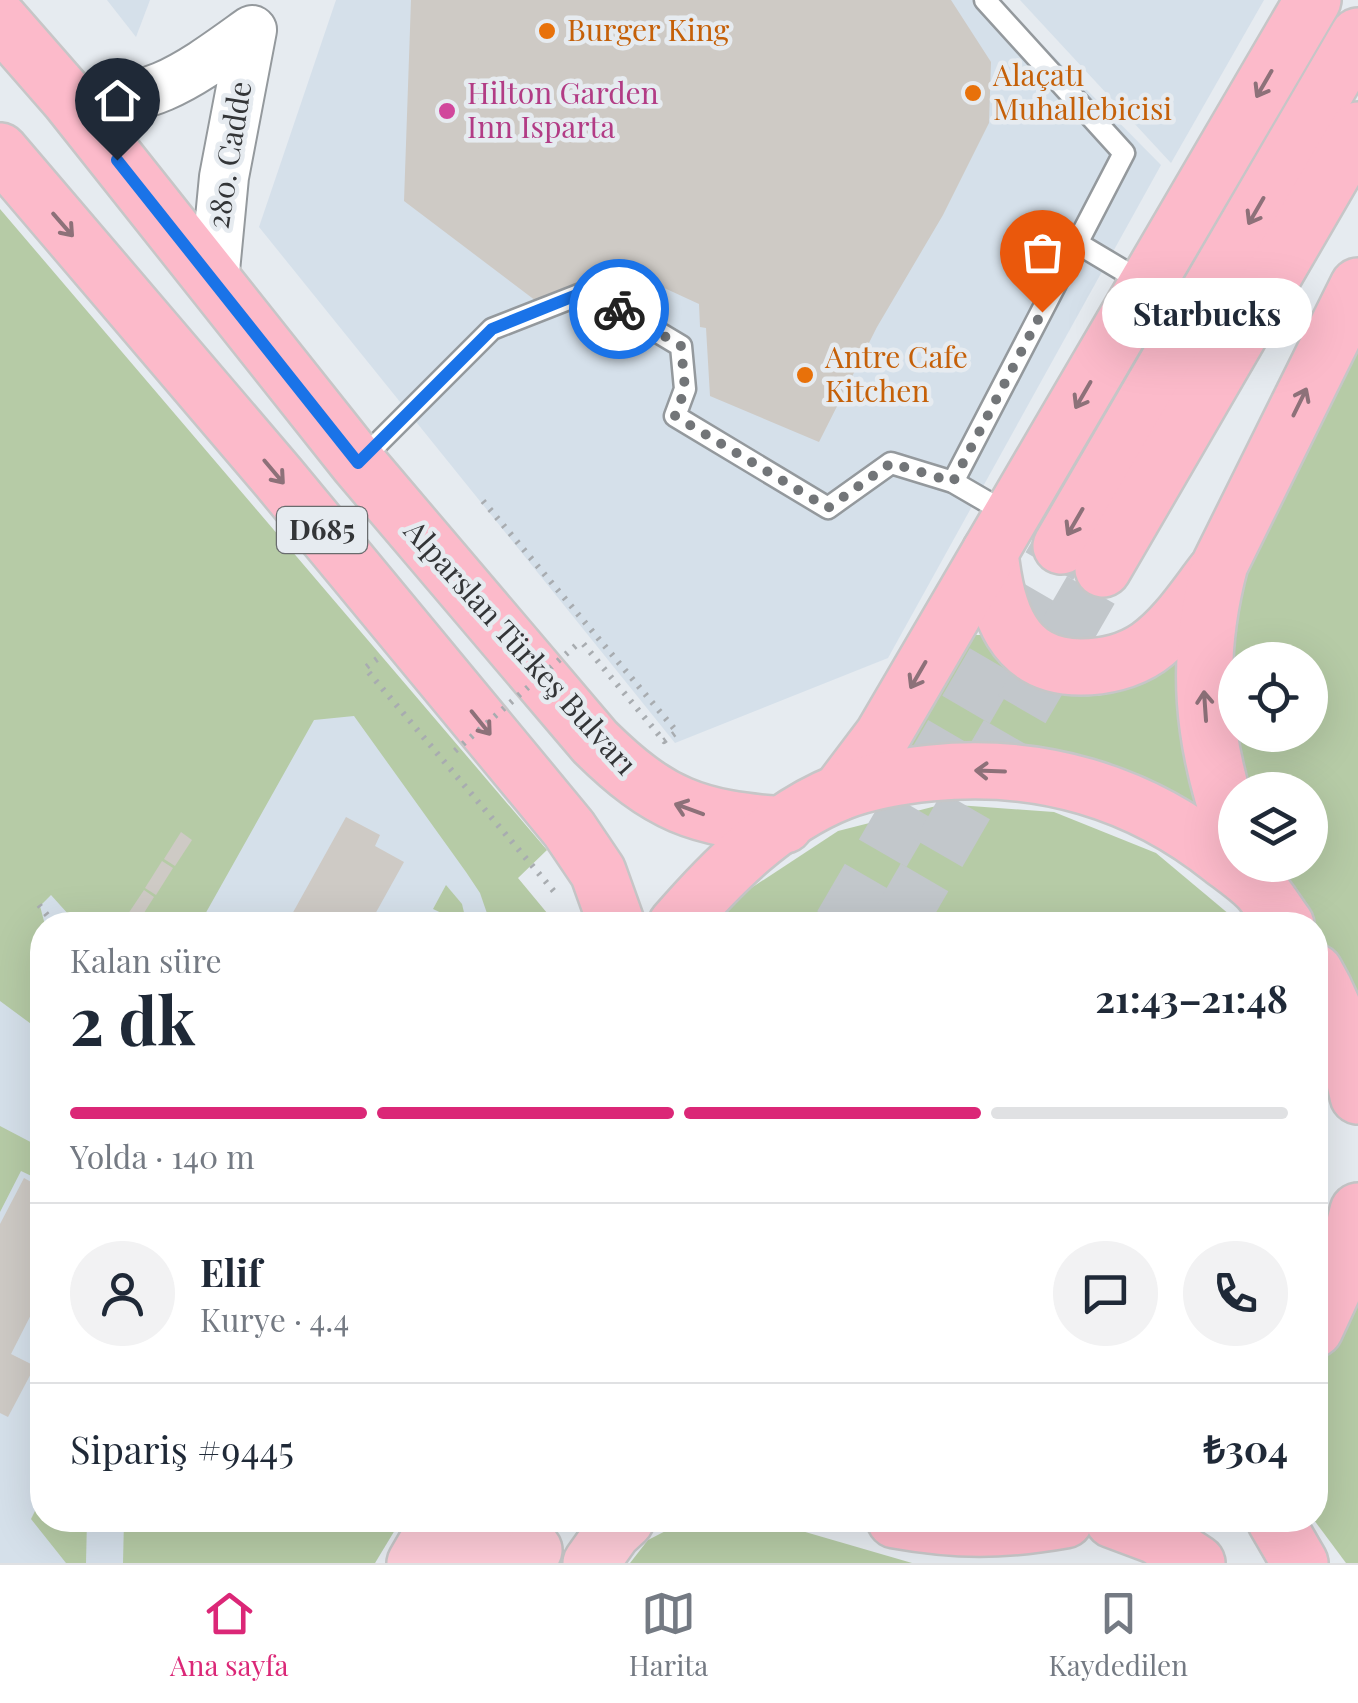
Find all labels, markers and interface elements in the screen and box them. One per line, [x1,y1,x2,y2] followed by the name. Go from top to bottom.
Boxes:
[567,9,729,49] place label: Burger King
[536,20,558,42] marker: Burger King
[992,54,1172,128] place label: Alaçatı Muhallebicisi
[75,58,160,161] pin
[1254,69,1274,98] one-way arrow
[467,72,659,146] place label: Hilton Garden Inn Isparta
[90,73,145,128] icon: home
[197,78,259,231] street label: 280. Cadde
[962,82,984,104] marker: Alaçatı Muhallebicisi
[436,100,458,122] marker: Hilton Garden Inn Isparta
[1246,196,1266,225] one-way arrow
[1000,210,1085,313] pin
[52,212,74,238] one-way arrow
[1015,225,1070,280] icon: bag
[569,259,669,359] courier
[1102,277,1312,347] callout: Starbucks
[592,282,647,337] icon: bike
[1133,291,1281,334] text: Starbucks
[824,336,968,410] place label: Antre Cafe Kitchen
[794,364,816,386] marker: Antre Cafe Kitchen
[1072,380,1092,409] one-way arrow
[1292,387,1311,417] one-way arrow
[263,459,285,485] one-way arrow
[277,507,367,553] road number: D685
[1065,508,1085,536] one-way arrow
[396,510,647,783] street label: Alparslan Türkeş Bulvarı
[1218,642,1328,882] map controls
[1218,642,1328,752] button: locate
[908,661,928,689] one-way arrow
[1195,691,1214,723] one-way arrow
[470,710,492,736] one-way arrow
[975,761,1007,780] one-way arrow
[1218,772,1328,882] button: layers
[675,799,706,817] one-way arrow
[70,938,222,981] text: Kalan süre
[1095,972,1288,1023] text: 21:43–21:48
[70,975,195,1061] text: 2 dk
[70,1134,255,1177] text: Yolda · 140 m
[70,1241,175,1346] button: person
[1053,1241,1158,1346] button: chat
[1183,1241,1288,1346] button: phone
[200,1246,261,1297] text: Elif
[200,1297,349,1340] text: Kurye · 4.4
[1203,1422,1288,1473] text: ₺304
[70,1423,294,1474] text: Sipariş #9445
[170,1586,288,1683] tab: Ana sayfa
[629,1586,708,1683] tab: Harita
[1048,1586,1188,1683] tab: Kaydedilen

